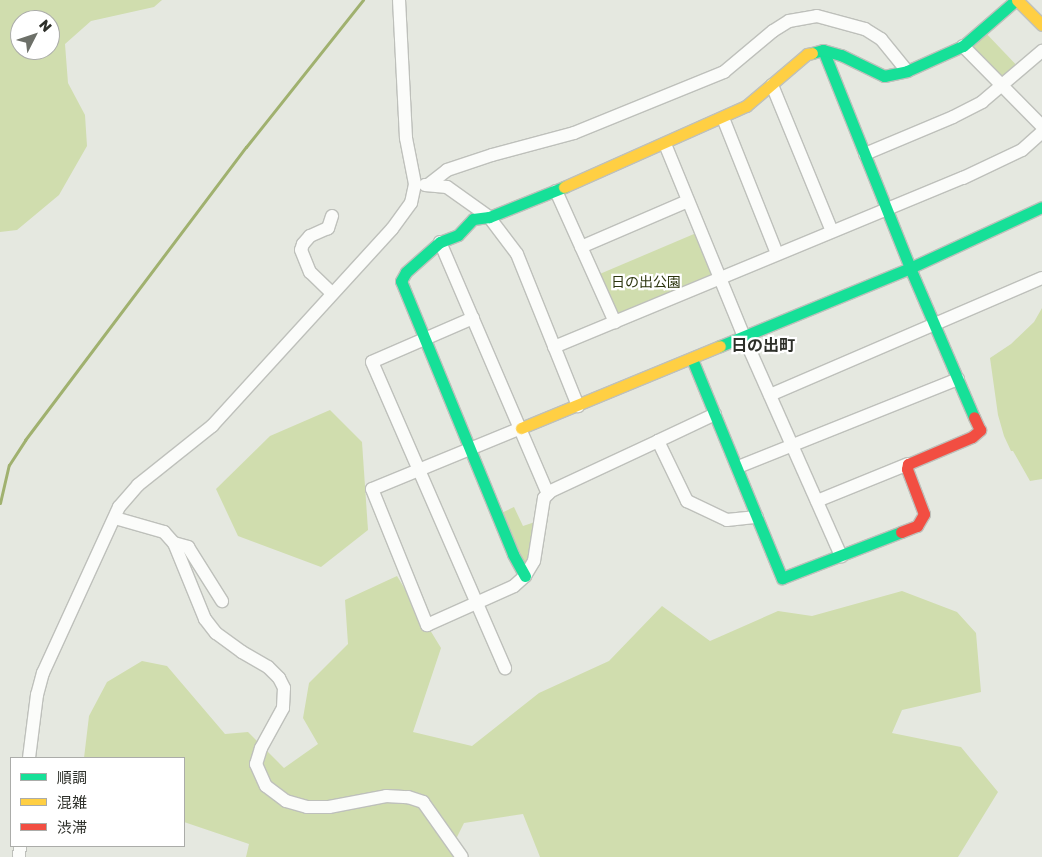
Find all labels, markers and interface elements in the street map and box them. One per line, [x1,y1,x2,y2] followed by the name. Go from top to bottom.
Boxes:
[10,10,60,60] north arrow
[36,16,56,35] text: N
[611,274,681,290] park label: 日の出公園
[731,335,795,355] district label: 日の出町
[10,757,185,847] legend
[57,768,87,786] text: 順調
[57,793,87,811] text: 混雑
[57,818,87,836] text: 渋滞

